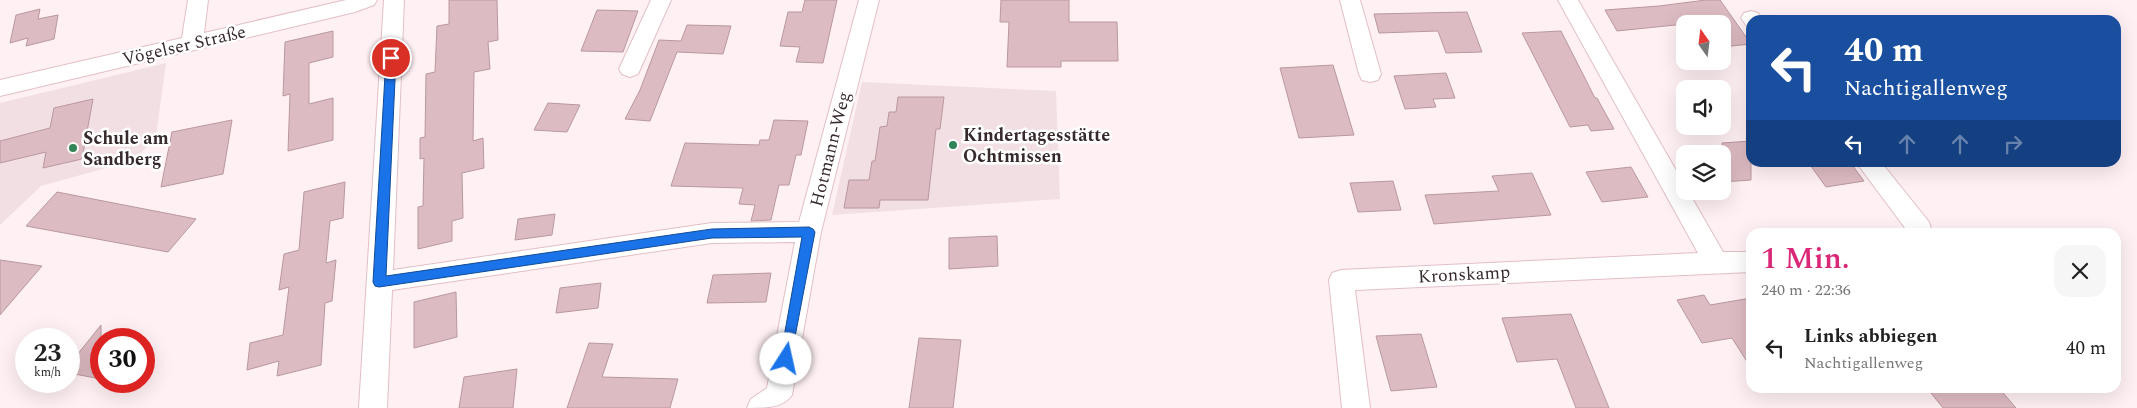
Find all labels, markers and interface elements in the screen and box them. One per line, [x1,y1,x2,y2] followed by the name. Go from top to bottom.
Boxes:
[1676,15,1731,70] north arrow
[1676,15,1731,200] map controls
[120,18,248,73] street label: Vögelser Straße
[1844,24,1924,77] text: 40 m
[1761,35,1826,100] icon: left
[370,37,412,79] pin
[377,44,405,72] icon: arrive
[1844,72,2008,105] text: Nachtigallenweg
[1676,80,1731,135] button: sound
[803,88,858,210] street label: Hotmann-Weg
[963,122,1110,170] place label: Kindertagesstätte Ochtmissen
[83,125,169,173] place label: Schule am Sandberg
[1840,130,1868,158] icon: left
[1893,130,1921,158] icon: ahead
[1946,130,1974,158] icon: ahead
[1999,130,2027,158] icon: right
[947,139,959,151] marker: Kindertagesstätte Ochtmissen
[67,142,79,154] marker: Schule am Sandberg
[1676,145,1731,200] button: layers
[1761,236,1850,282] text: 1 Min.
[2054,245,2106,297] button: close
[1417,259,1511,290] street label: Kronskamp
[1761,278,1851,302] text: 240 m · 22:36
[1804,322,1938,351] text: Links abbiegen
[90,328,155,393] speed limit sign: 30
[759,332,811,384] position arrow
[1761,334,1789,362] icon: left
[2066,334,2106,363] text: 40 m
[33,335,62,373] text: 23
[1804,351,1923,375] text: Nachtigallenweg
[34,363,61,382] text: km/h

